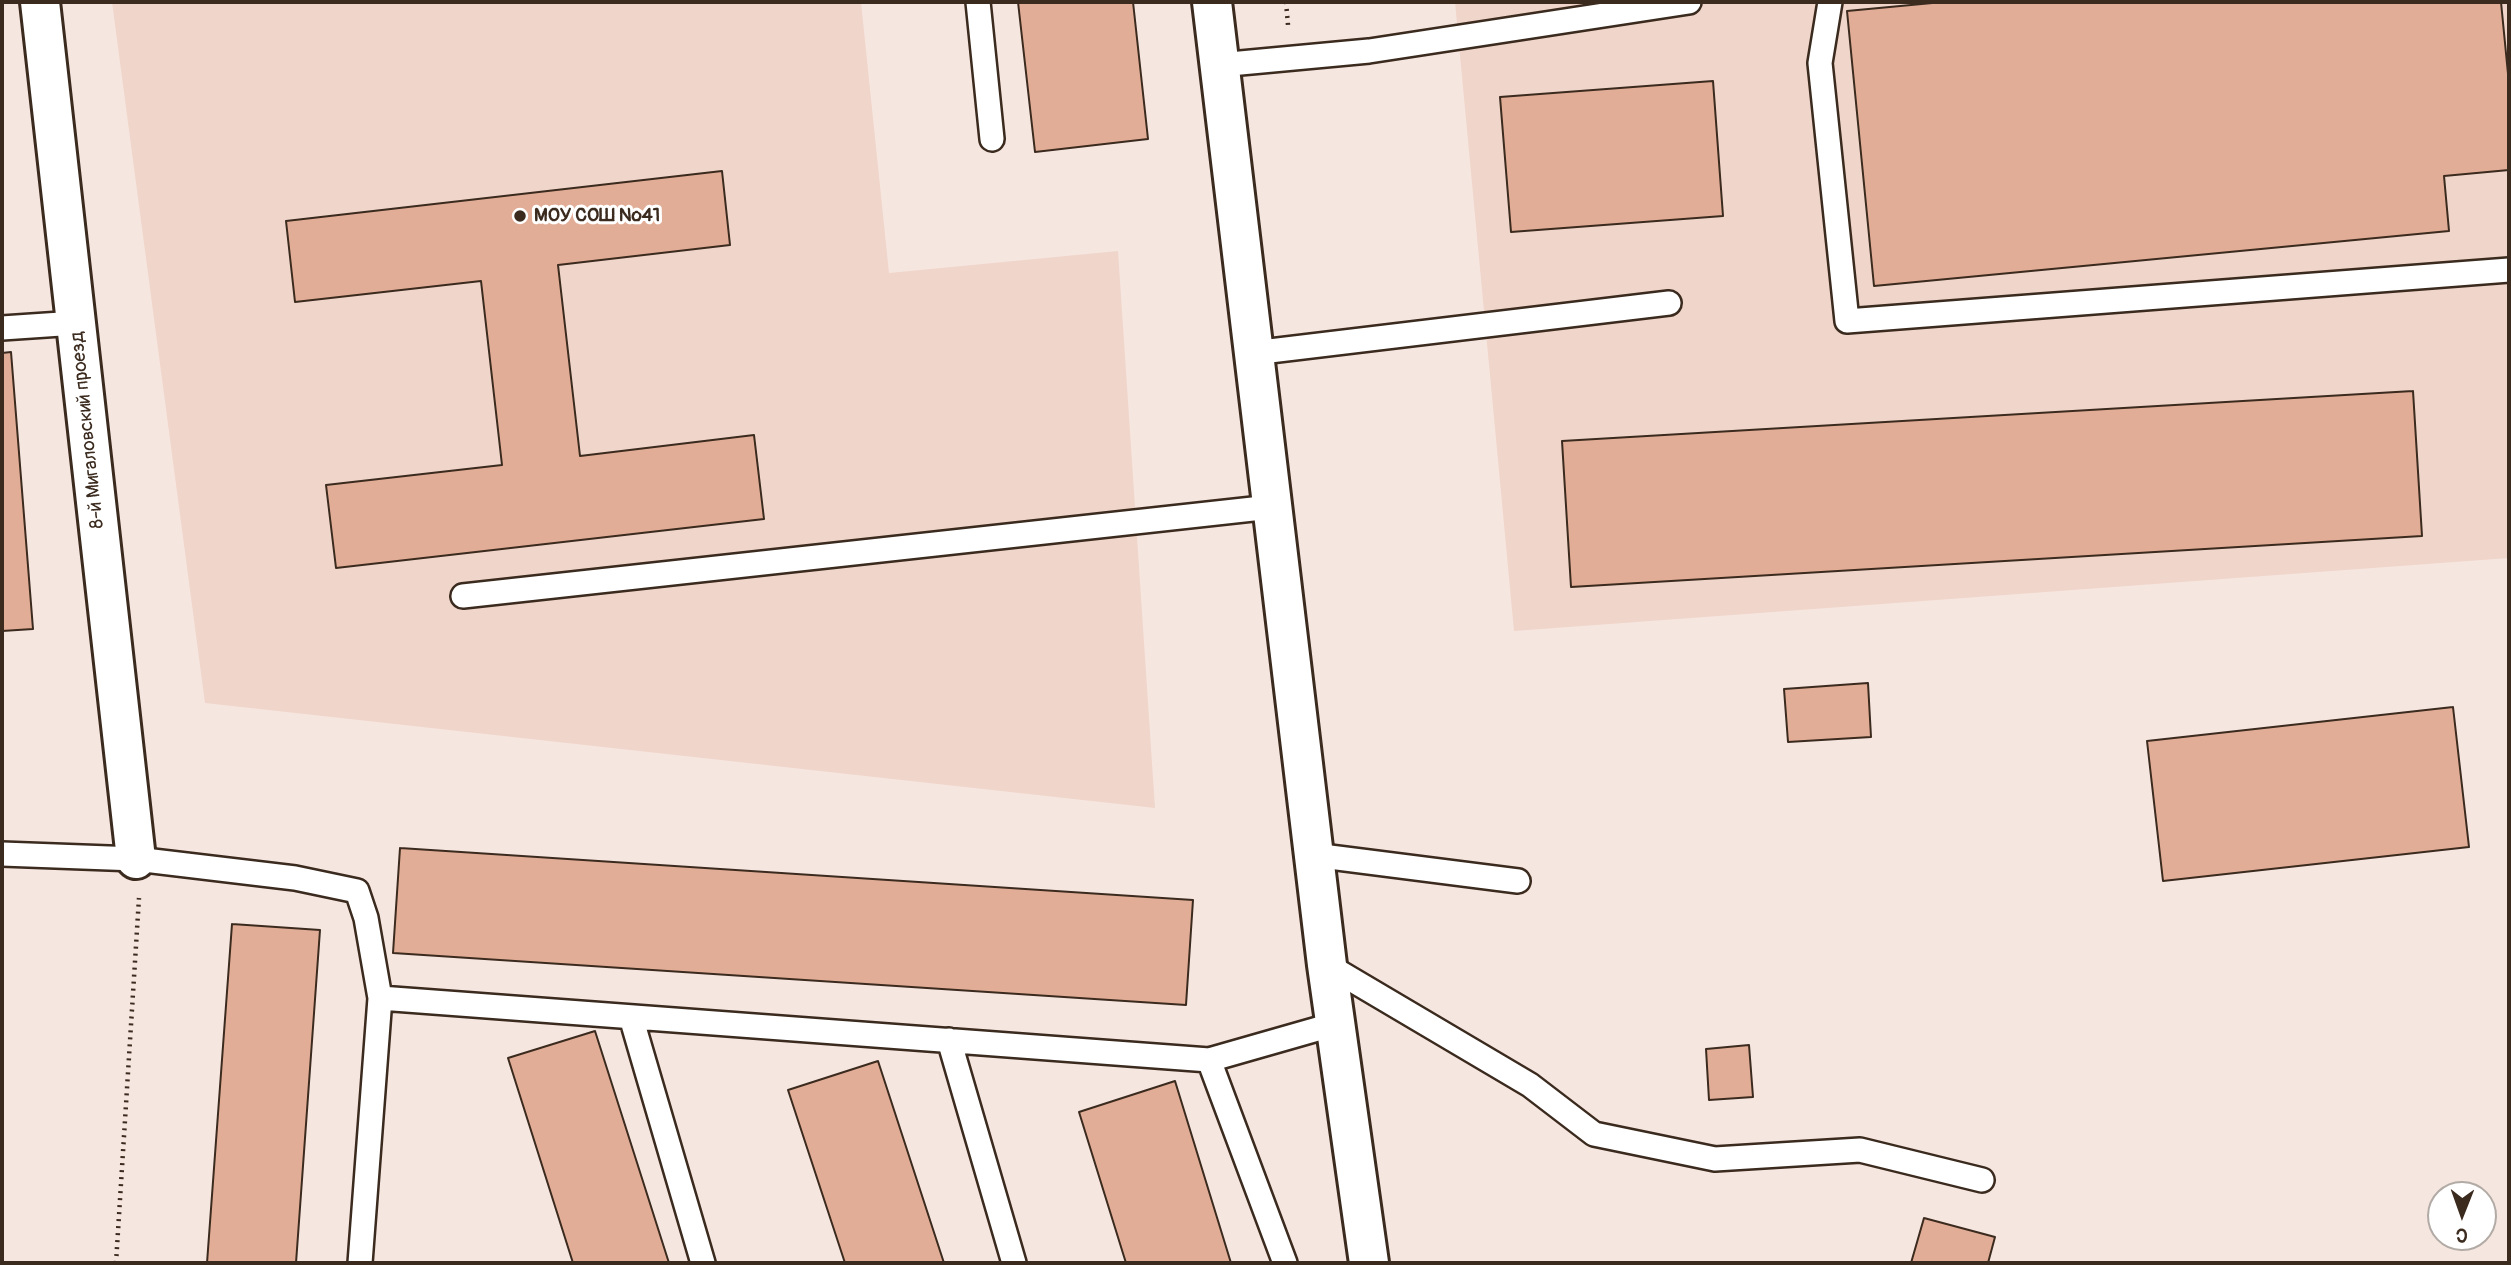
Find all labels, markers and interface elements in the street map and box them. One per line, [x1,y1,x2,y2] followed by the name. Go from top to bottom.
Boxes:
[534,205,660,227] place label: МОУ СОШ №41
[512,208,528,224] marker: МОУ СОШ №41
[66,330,110,530] street label: 8-й Мигаловский проезд
[2427,1181,2497,1251] north arrow
[2456,1223,2468,1247] text: С

